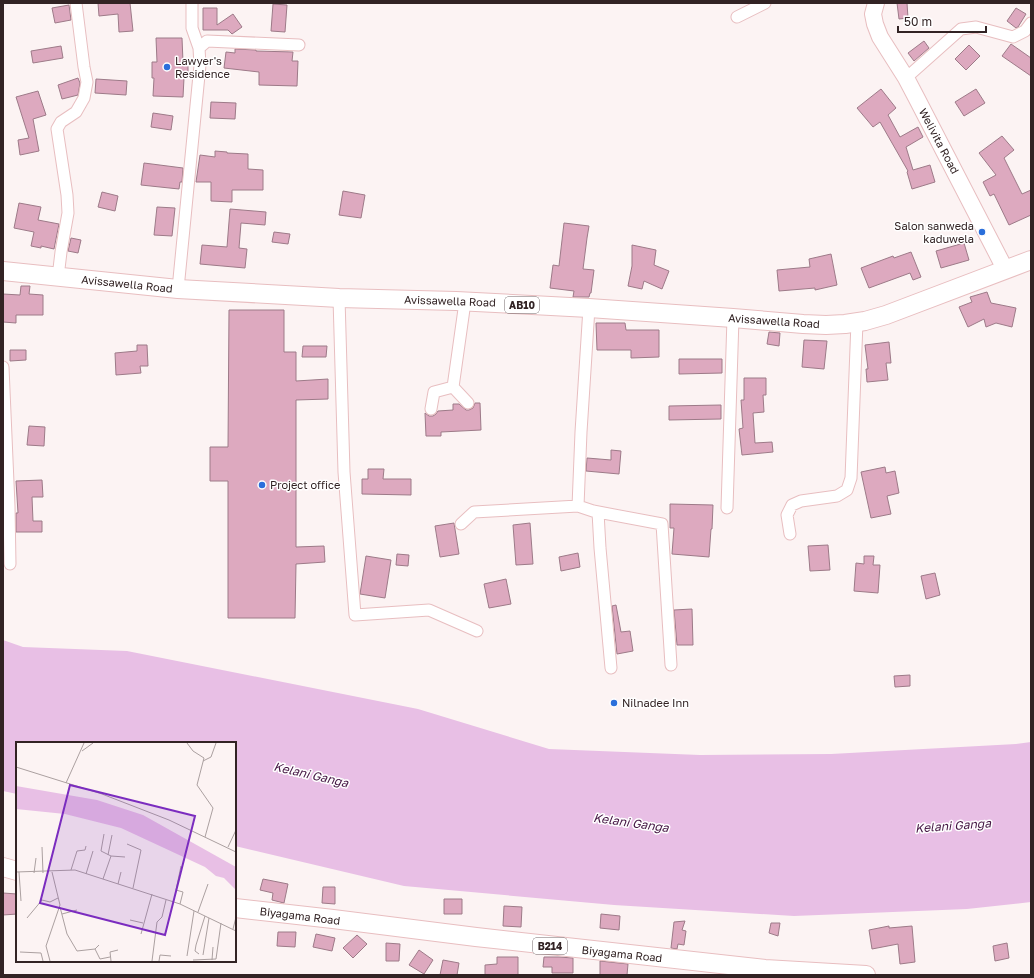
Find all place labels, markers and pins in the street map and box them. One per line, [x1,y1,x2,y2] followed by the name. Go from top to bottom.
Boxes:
[175,54,230,80] place label: Lawyer's Residence
[162,62,172,72] marker: Lawyer's Residence
[894,219,974,245] place label: Salon sanweda kaduwela
[977,227,987,237] marker: Salon sanweda kaduwela
[270,478,340,491] place label: Project office
[257,480,267,490] marker: Project office
[622,696,689,709] place label: Nilnadee Inn
[609,698,619,708] marker: Nilnadee Inn

